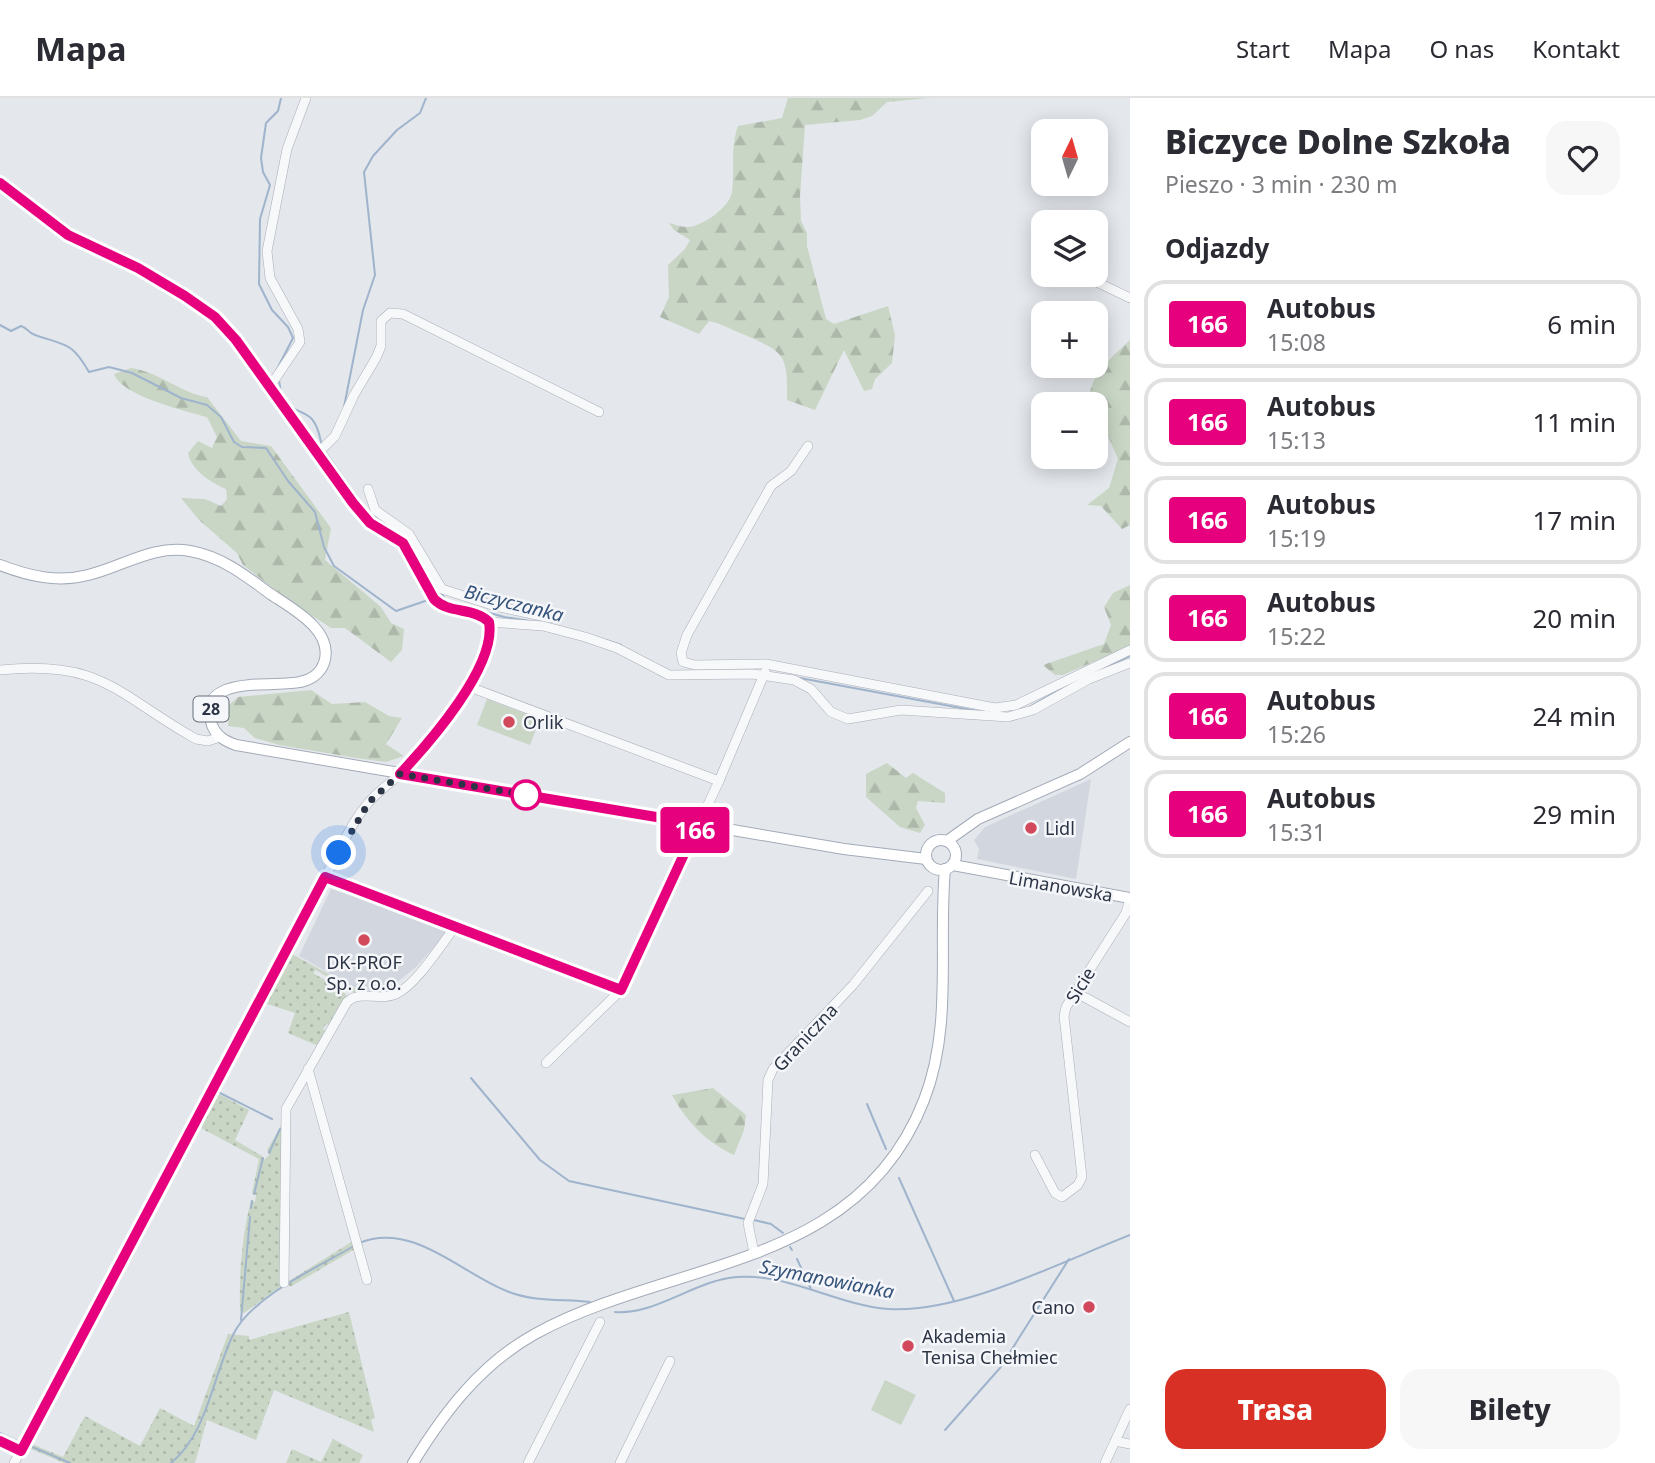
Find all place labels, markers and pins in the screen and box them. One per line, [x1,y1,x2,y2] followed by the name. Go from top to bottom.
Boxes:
[523,710,564,734] place label: Orlik
[501,714,517,730] marker: Orlik
[511,780,541,810] unlabelled marker
[1045,816,1075,840] place label: Lidl
[1023,820,1039,836] marker: Lidl
[356,932,372,948] marker: DK-PROF Sp. z o.o.
[326,950,402,995] place label: DK-PROF Sp. z o.o.
[1032,1295,1075,1319] place label: Cano
[1081,1299,1097,1315] marker: Cano
[922,1324,1058,1369] place label: Akademia Tenisa Chełmiec
[900,1338,916,1354] marker: Akademia Tenisa Chełmiec

